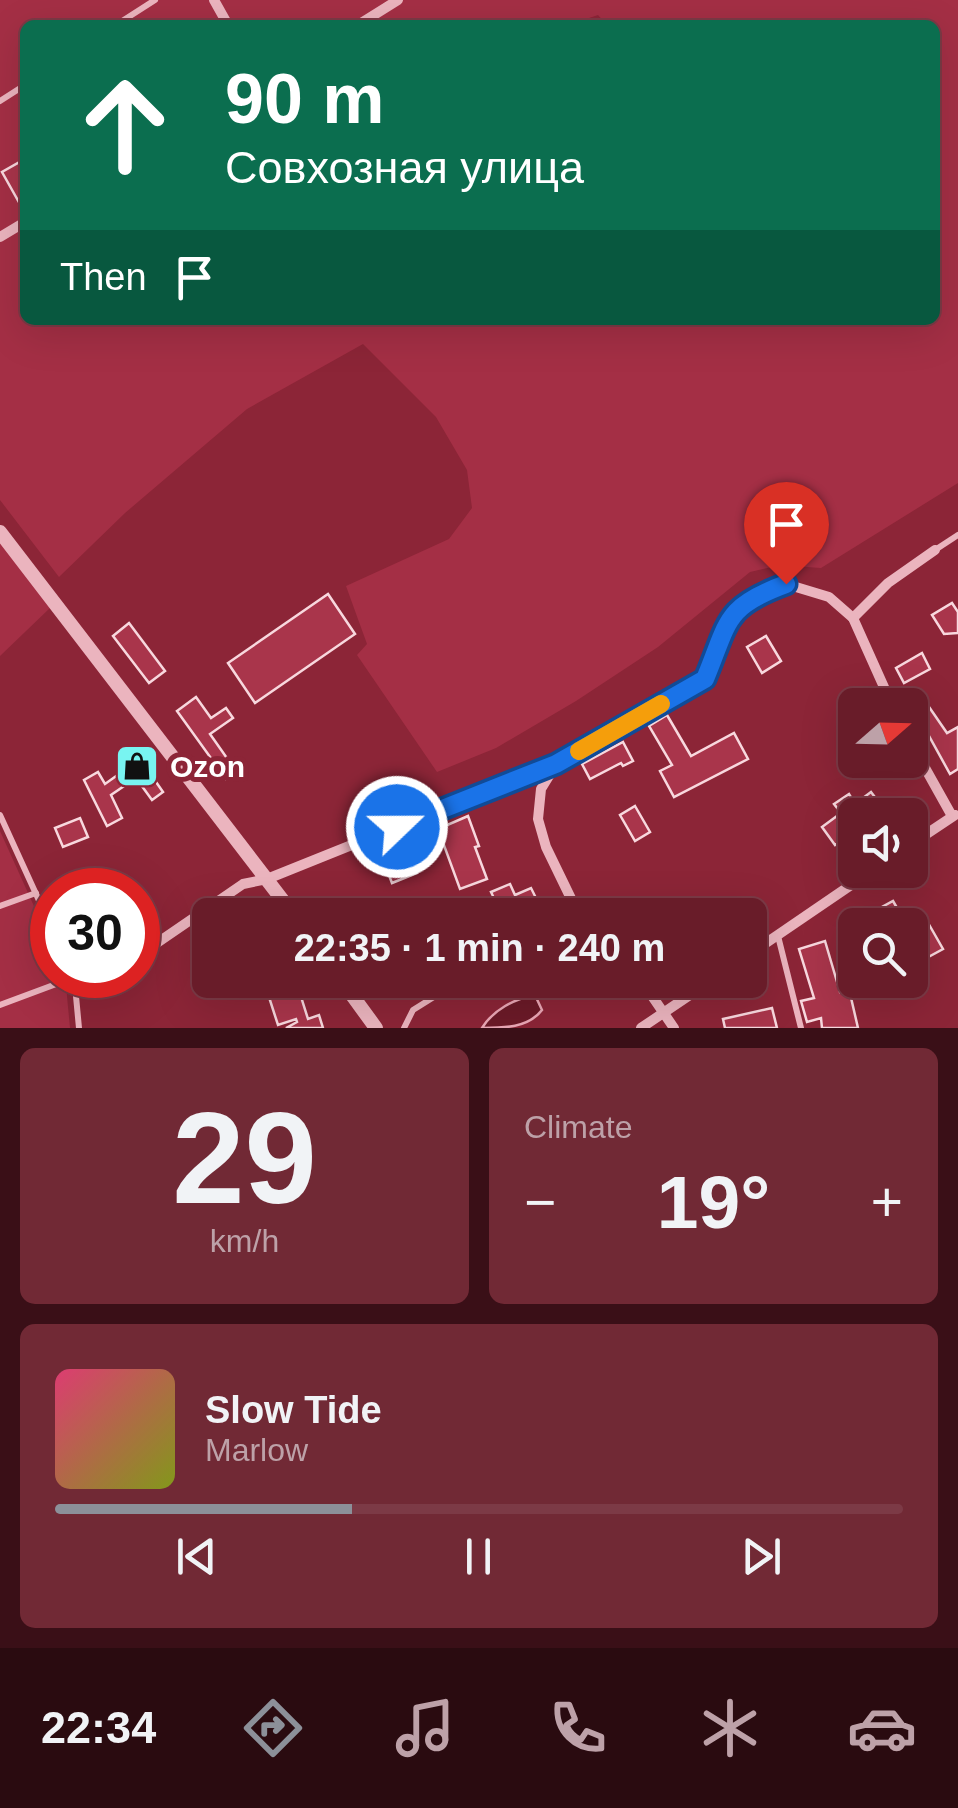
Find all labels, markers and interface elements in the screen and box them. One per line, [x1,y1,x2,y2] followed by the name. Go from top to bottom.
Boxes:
[60,60,190,190] icon: ahead
[225,60,385,138] text: 90 m
[225,142,584,193] text: Совхозная улица
[167,250,222,305] icon: arrive
[60,256,147,298] text: Then
[744,482,829,585] pin
[759,497,814,552] icon: arrive
[838,688,928,778] north arrow
[838,688,928,998] map controls
[114,743,160,789] shop icon: Ozon
[170,750,245,783] place label: Ozon
[345,775,449,879] position arrow
[838,798,928,888] button: sound
[30,868,160,998] speed limit sign: 30
[838,908,928,998] button: search
[294,927,665,969] text: 22:35 · 1 min · 240 m
[172,1085,317,1231] text: 29
[524,1109,632,1145] text: Climate
[657,1160,770,1244] text: 19°
[524,1171,556,1233] text: −
[871,1171,903,1233] text: +
[210,1223,279,1259] text: km/h
[205,1389,382,1431] text: Slow Tide
[205,1432,308,1468] text: Marlow
[169,1529,224,1584] icon: previous
[451,1529,506,1584] icon: pause
[734,1529,789,1584] icon: next
[238,1693,308,1763] icon: directions
[390,1693,460,1763] icon: music
[543,1693,613,1763] icon: phone
[695,1693,765,1763] icon: climate
[847,1693,917,1763] icon: car
[41,1702,156,1753] text: 22:34

